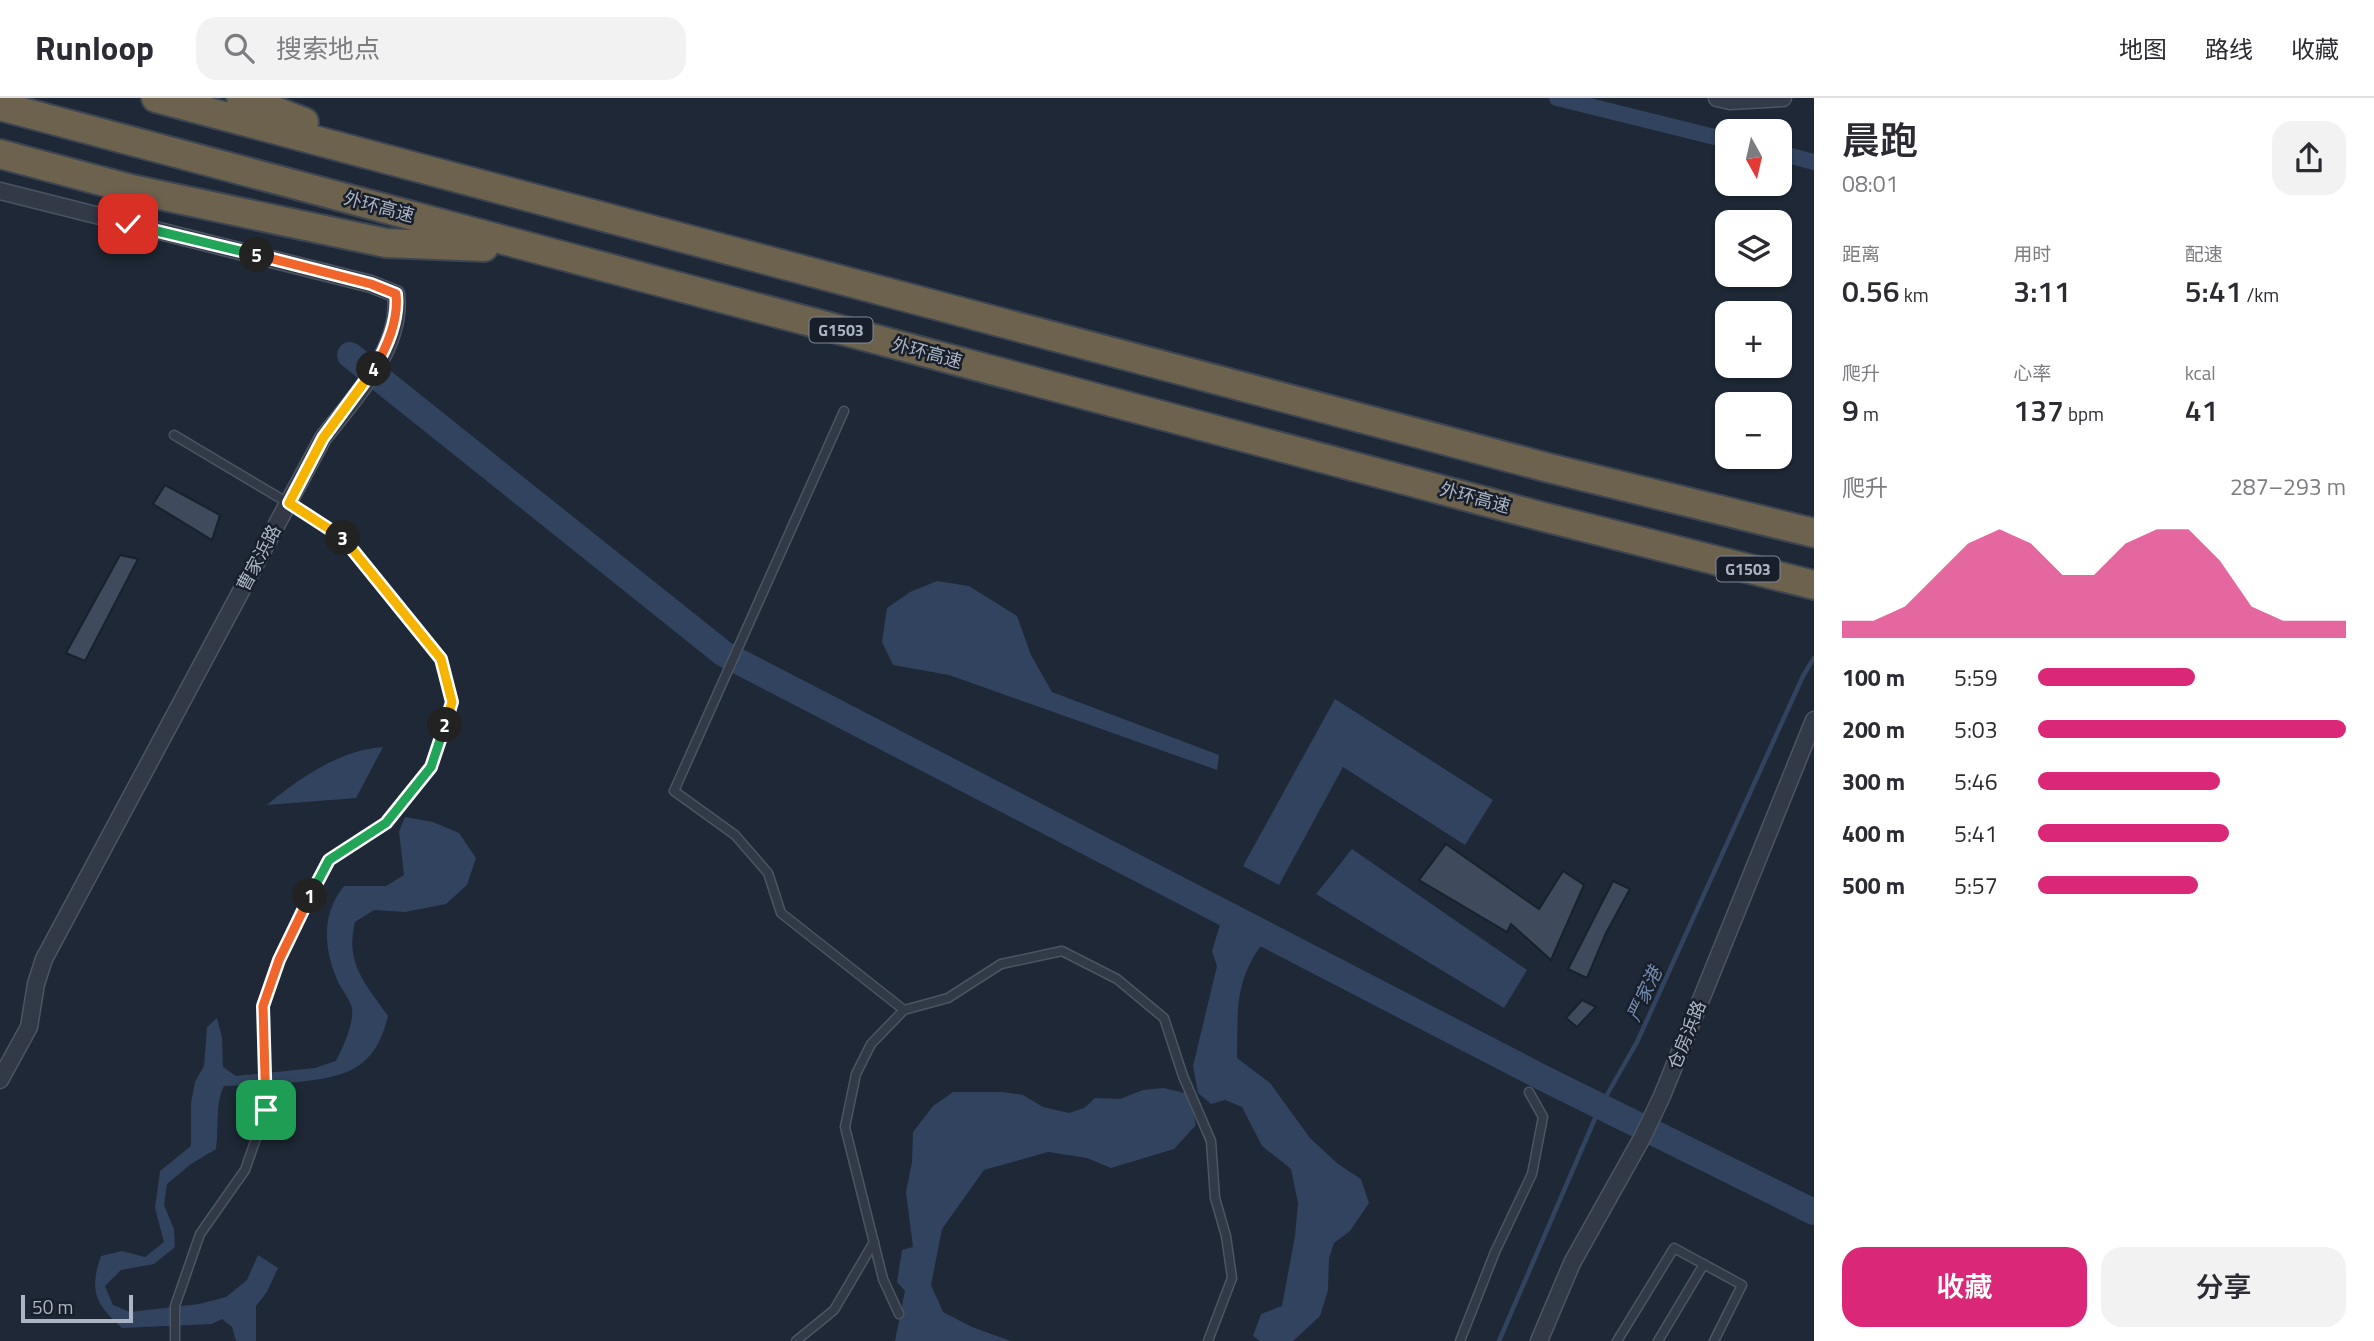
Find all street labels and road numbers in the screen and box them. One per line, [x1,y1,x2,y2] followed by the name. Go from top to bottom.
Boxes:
[341,184,417,229] street label: 外环高速
[810,318,872,342] road number: G1503
[889,330,965,375] street label: 外环高速
[1437,475,1513,520] street label: 外环高速
[230,520,287,596] street label: 曹家浜路
[1716,556,1780,582] road number: G1503
[1661,996,1713,1073] street label: 仓房浜路

